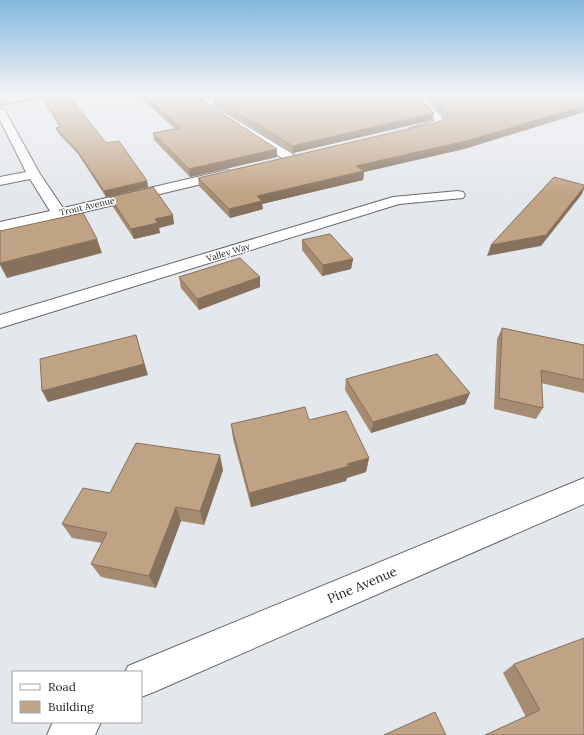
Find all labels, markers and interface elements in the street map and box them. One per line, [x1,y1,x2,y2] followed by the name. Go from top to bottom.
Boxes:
[58,194,116,218] street label: Trout Avenue
[204,240,251,264] street label: Valley Way
[325,563,399,607] street label: Pine Avenue
[12,671,142,723] legend
[48,679,76,694] text: Road
[48,699,94,714] text: Building

